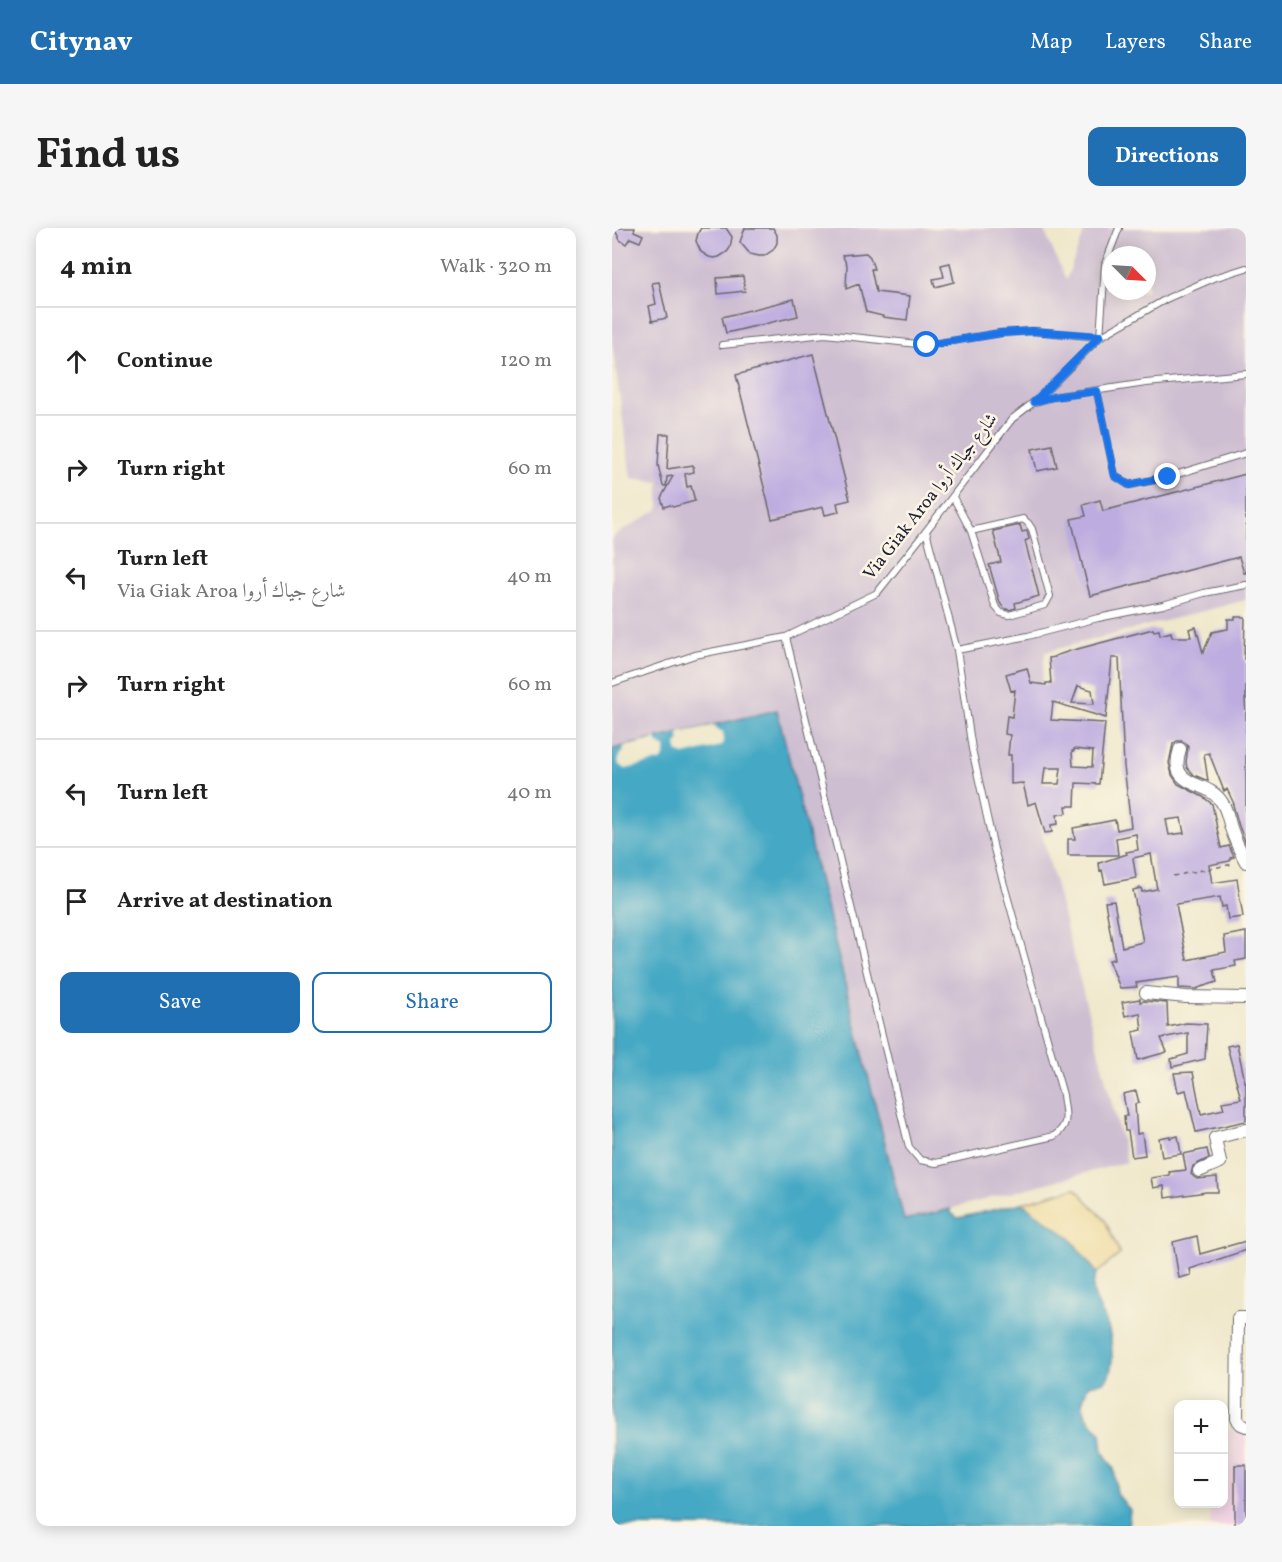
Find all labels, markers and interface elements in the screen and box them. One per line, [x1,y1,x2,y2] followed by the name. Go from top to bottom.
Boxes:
[30,23,133,62] text: Citynav
[1030,28,1072,57] text: Map
[1105,28,1166,57] text: Layers
[1199,28,1252,57] text: Share
[36,127,180,186] text: Find us
[1088,127,1246,186] button: Directions
[1102,246,1156,300] north arrow
[60,249,132,285] text: 4 min
[440,253,552,281] text: Walk · 320 m
[913,331,939,357] route start
[60,345,93,378] icon: ahead
[117,346,213,377] text: Continue
[500,347,552,375] text: 120 m
[856,407,1005,586] street label: Via Giak Aroa شارع جياك أروا
[60,453,93,486] icon: right
[117,454,225,485] text: Turn right
[508,455,552,483] text: 60 m
[1154,463,1180,489] route end
[117,544,208,575] text: Turn left
[60,561,93,594] icon: left
[507,563,552,591] text: 40 m
[117,578,346,606] text: Via Giak Aroa شارع جياك أروا
[60,669,93,702] icon: right
[117,670,225,701] text: Turn right
[508,671,552,699] text: 60 m
[60,777,93,810] icon: left
[117,778,208,809] text: Turn left
[507,779,552,807] text: 40 m
[60,885,93,918] icon: arrive
[117,886,333,917] text: Arrive at destination
[60,972,300,1033] button: Save
[312,972,552,1033] button: Share
[1174,1400,1228,1508] map controls
[1174,1400,1228,1454] button: +
[1174,1454,1228,1508] button: −

